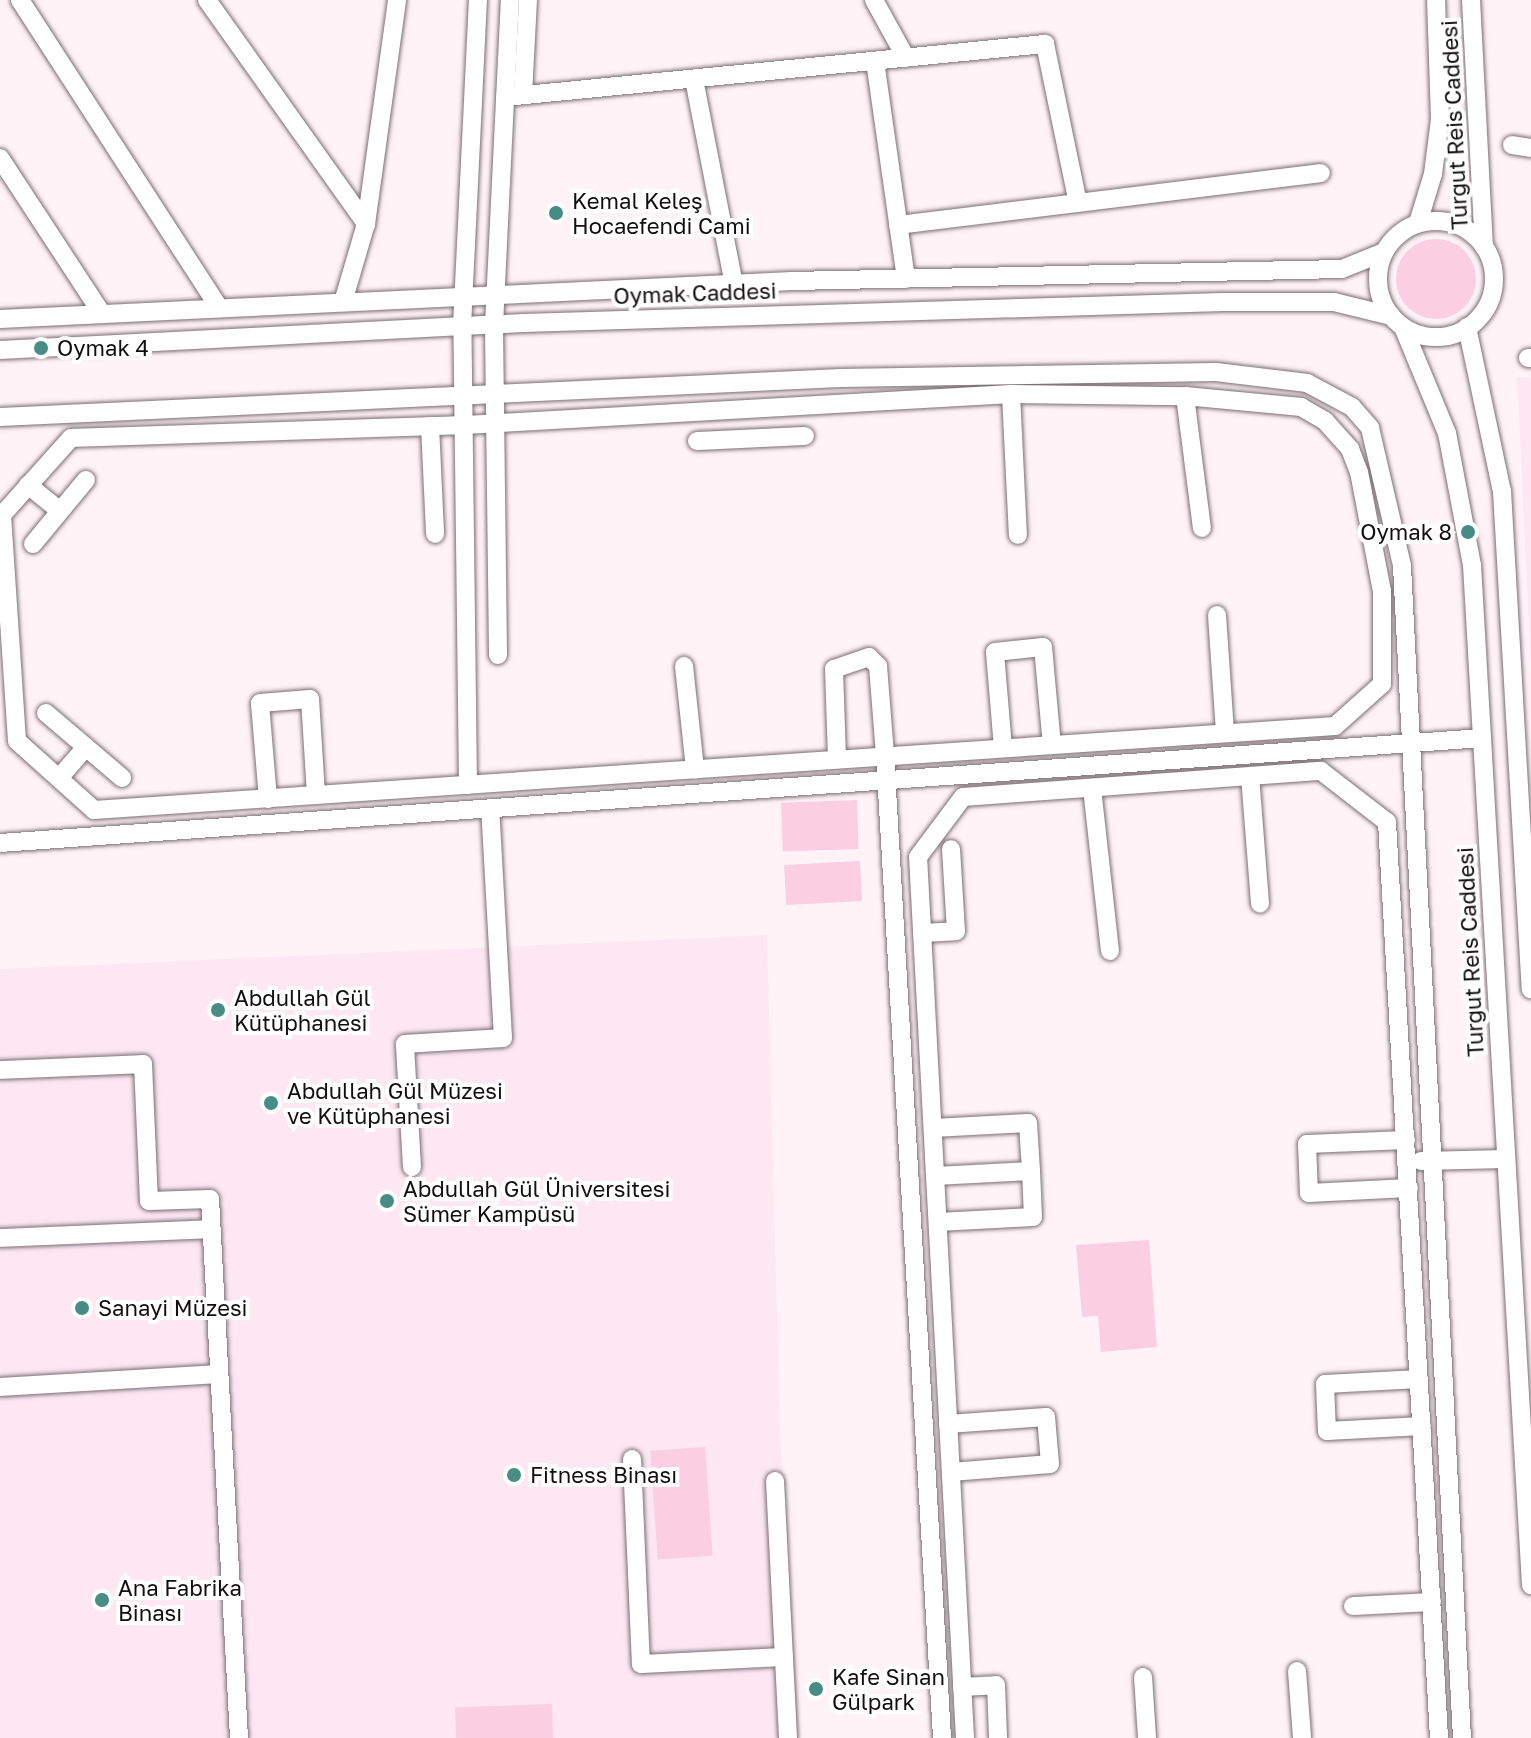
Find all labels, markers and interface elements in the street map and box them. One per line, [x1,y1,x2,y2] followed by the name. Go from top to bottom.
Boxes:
[1435,20,1473,230] street label: Turgut Reis Caddesi
[572,187,751,238] place label: Kemal Keleş Hocaefendi Cami
[547,204,565,222] marker: Kemal Keleş Hocaefendi Cami
[613,277,777,309] street label: Oymak Caddesi
[57,335,149,361] place label: Oymak 4
[32,339,50,357] marker: Oymak 4
[1360,519,1452,545] place label: Oymak 8
[1459,523,1477,541] marker: Oymak 8
[1451,847,1489,1057] street label: Turgut Reis Caddesi
[234,984,371,1036] place label: Abdullah Gül Kütüphanesi
[209,1001,227,1019] marker: Abdullah Gül Kütüphanesi
[287,1077,503,1128] place label: Abdullah Gül Müzesi ve Kütüphanesi
[262,1094,280,1112] marker: Abdullah Gül Müzesi ve Kütüphanesi
[403,1175,670,1226] place label: Abdullah Gül Üniversitesi Sümer Kampüsü
[378,1192,396,1210] marker: Abdullah Gül Üniversitesi Sümer Kampüsü
[98,1295,248,1321] place label: Sanayi Müzesi
[73,1299,91,1317] marker: Sanayi Müzesi
[530,1462,677,1488] place label: Fitness Binası
[505,1466,523,1484] marker: Fitness Binası
[118,1574,242,1626] place label: Ana Fabrika Binası
[93,1591,111,1609] marker: Ana Fabrika Binası
[832,1663,945,1714] place label: Kafe Sinan Gülpark
[807,1680,825,1698] marker: Kafe Sinan Gülpark

